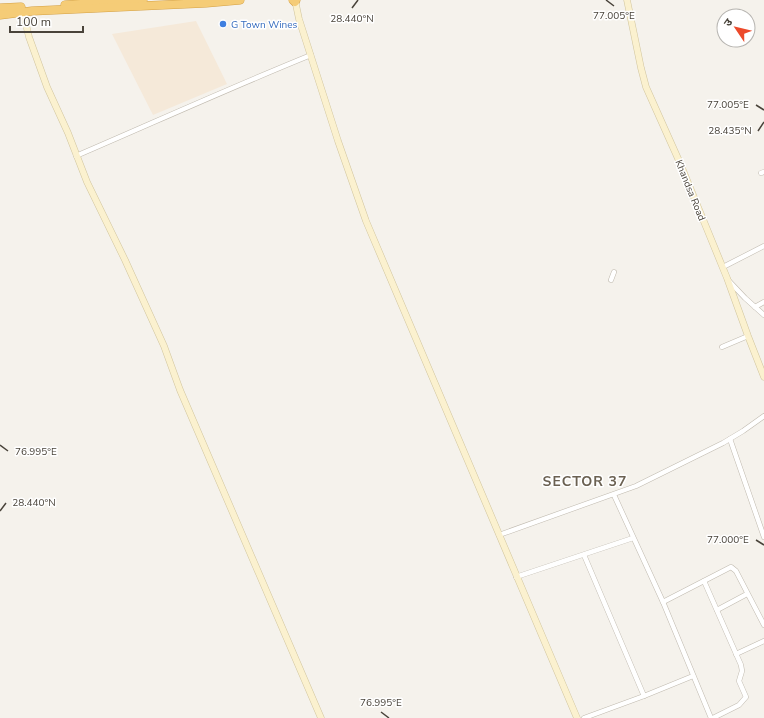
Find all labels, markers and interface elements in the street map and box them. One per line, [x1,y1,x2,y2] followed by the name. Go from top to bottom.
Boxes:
[10,8,83,34] scale bar
[716,8,756,48] north arrow
[593,9,635,23] text: 77.005°E
[330,12,374,26] text: 28.440°N
[16,14,51,30] text: 100 m
[720,15,737,29] text: उ
[231,18,298,32] place label: G Town Wines
[218,19,228,29] marker: G Town Wines
[707,98,749,112] text: 77.005°E
[708,124,752,138] text: 28.435°N
[671,158,709,223] street label: Khandsa Road
[15,445,57,459] text: 76.995°E
[543,472,627,491] district label: SECTOR 37
[12,496,56,510] text: 28.440°N
[707,533,749,547] text: 77.000°E
[360,696,402,710] text: 76.995°E

